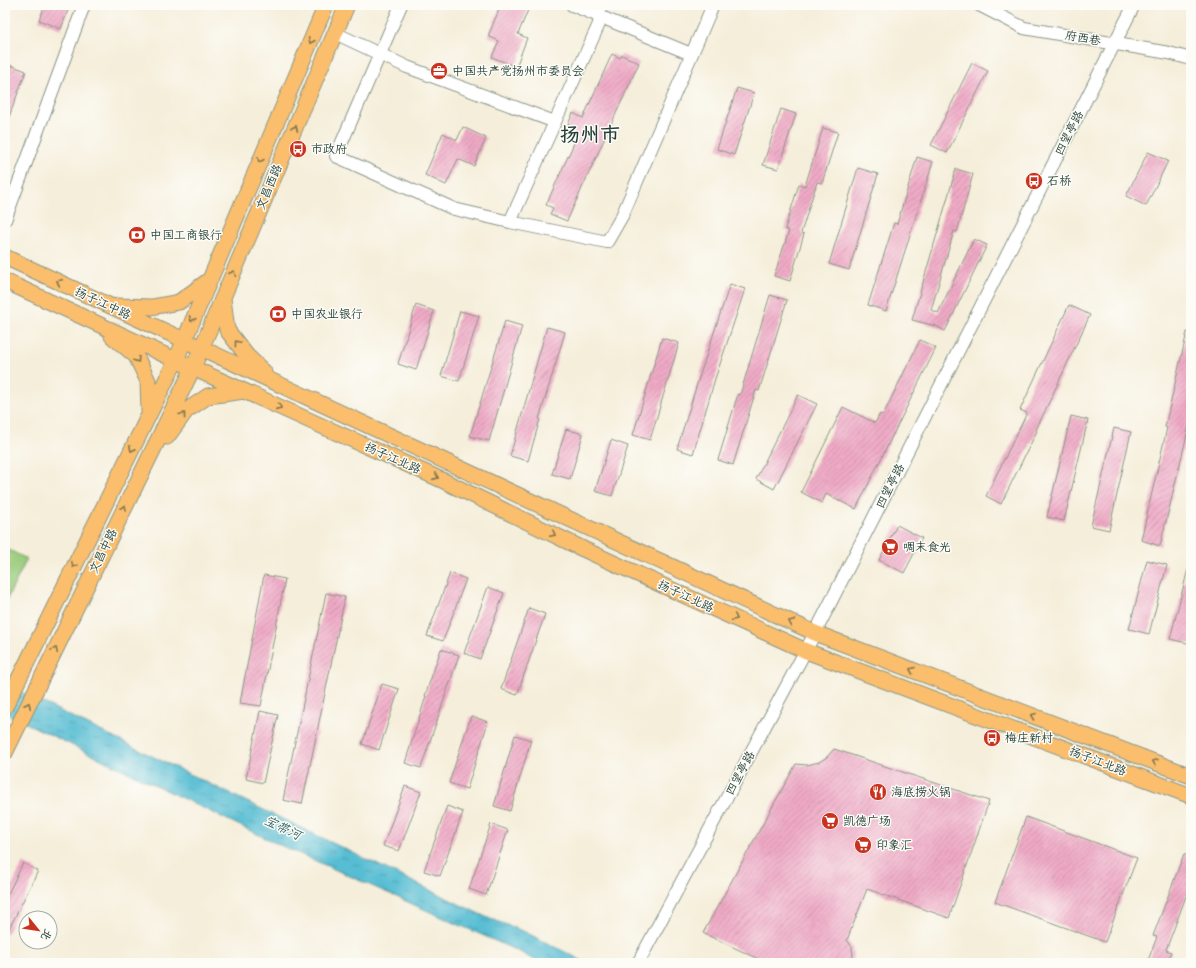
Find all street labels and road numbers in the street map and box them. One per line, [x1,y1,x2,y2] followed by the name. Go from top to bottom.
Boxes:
[1064,29,1102,50] street label: 府西巷
[1053,109,1088,158] street label: 四望亭路
[254,163,287,213] street label: 文昌西路
[72,285,133,324] street label: 扬子江中路
[362,440,423,478] street label: 扬子江北路
[874,462,909,511] street label: 四望亭路
[87,527,122,577] street label: 文昌中路
[655,578,716,617] street label: 扬子江北路
[1067,745,1128,780] street label: 扬子江北路
[723,749,759,798] street label: 四望亭路

